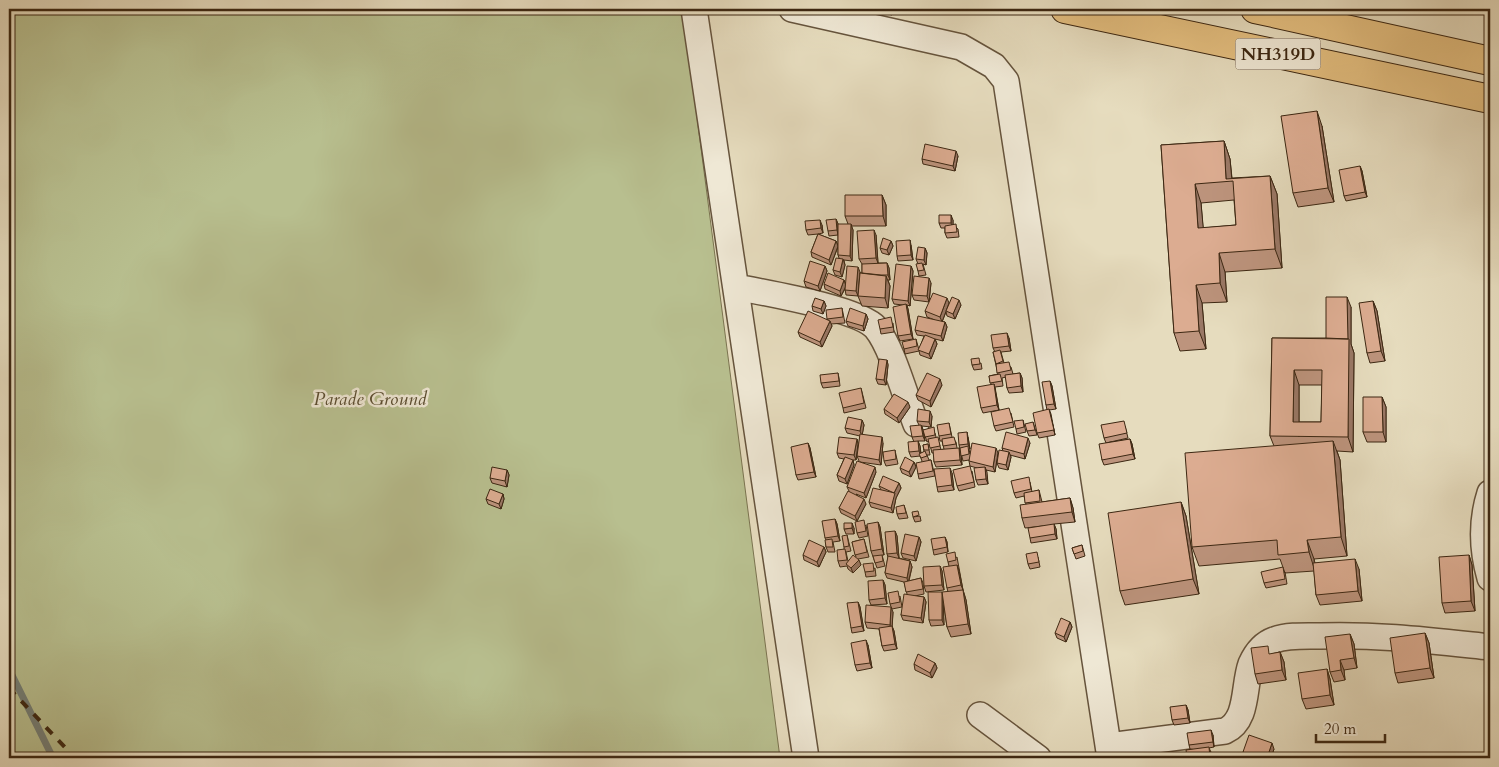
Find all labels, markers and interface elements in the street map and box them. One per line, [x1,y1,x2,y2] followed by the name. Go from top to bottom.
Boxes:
[1236,39,1320,70] road number: NH319D
[313,386,427,412] park label: Parade Ground
[1316,712,1385,744] scale bar
[1324,719,1356,739] text: 20 m

